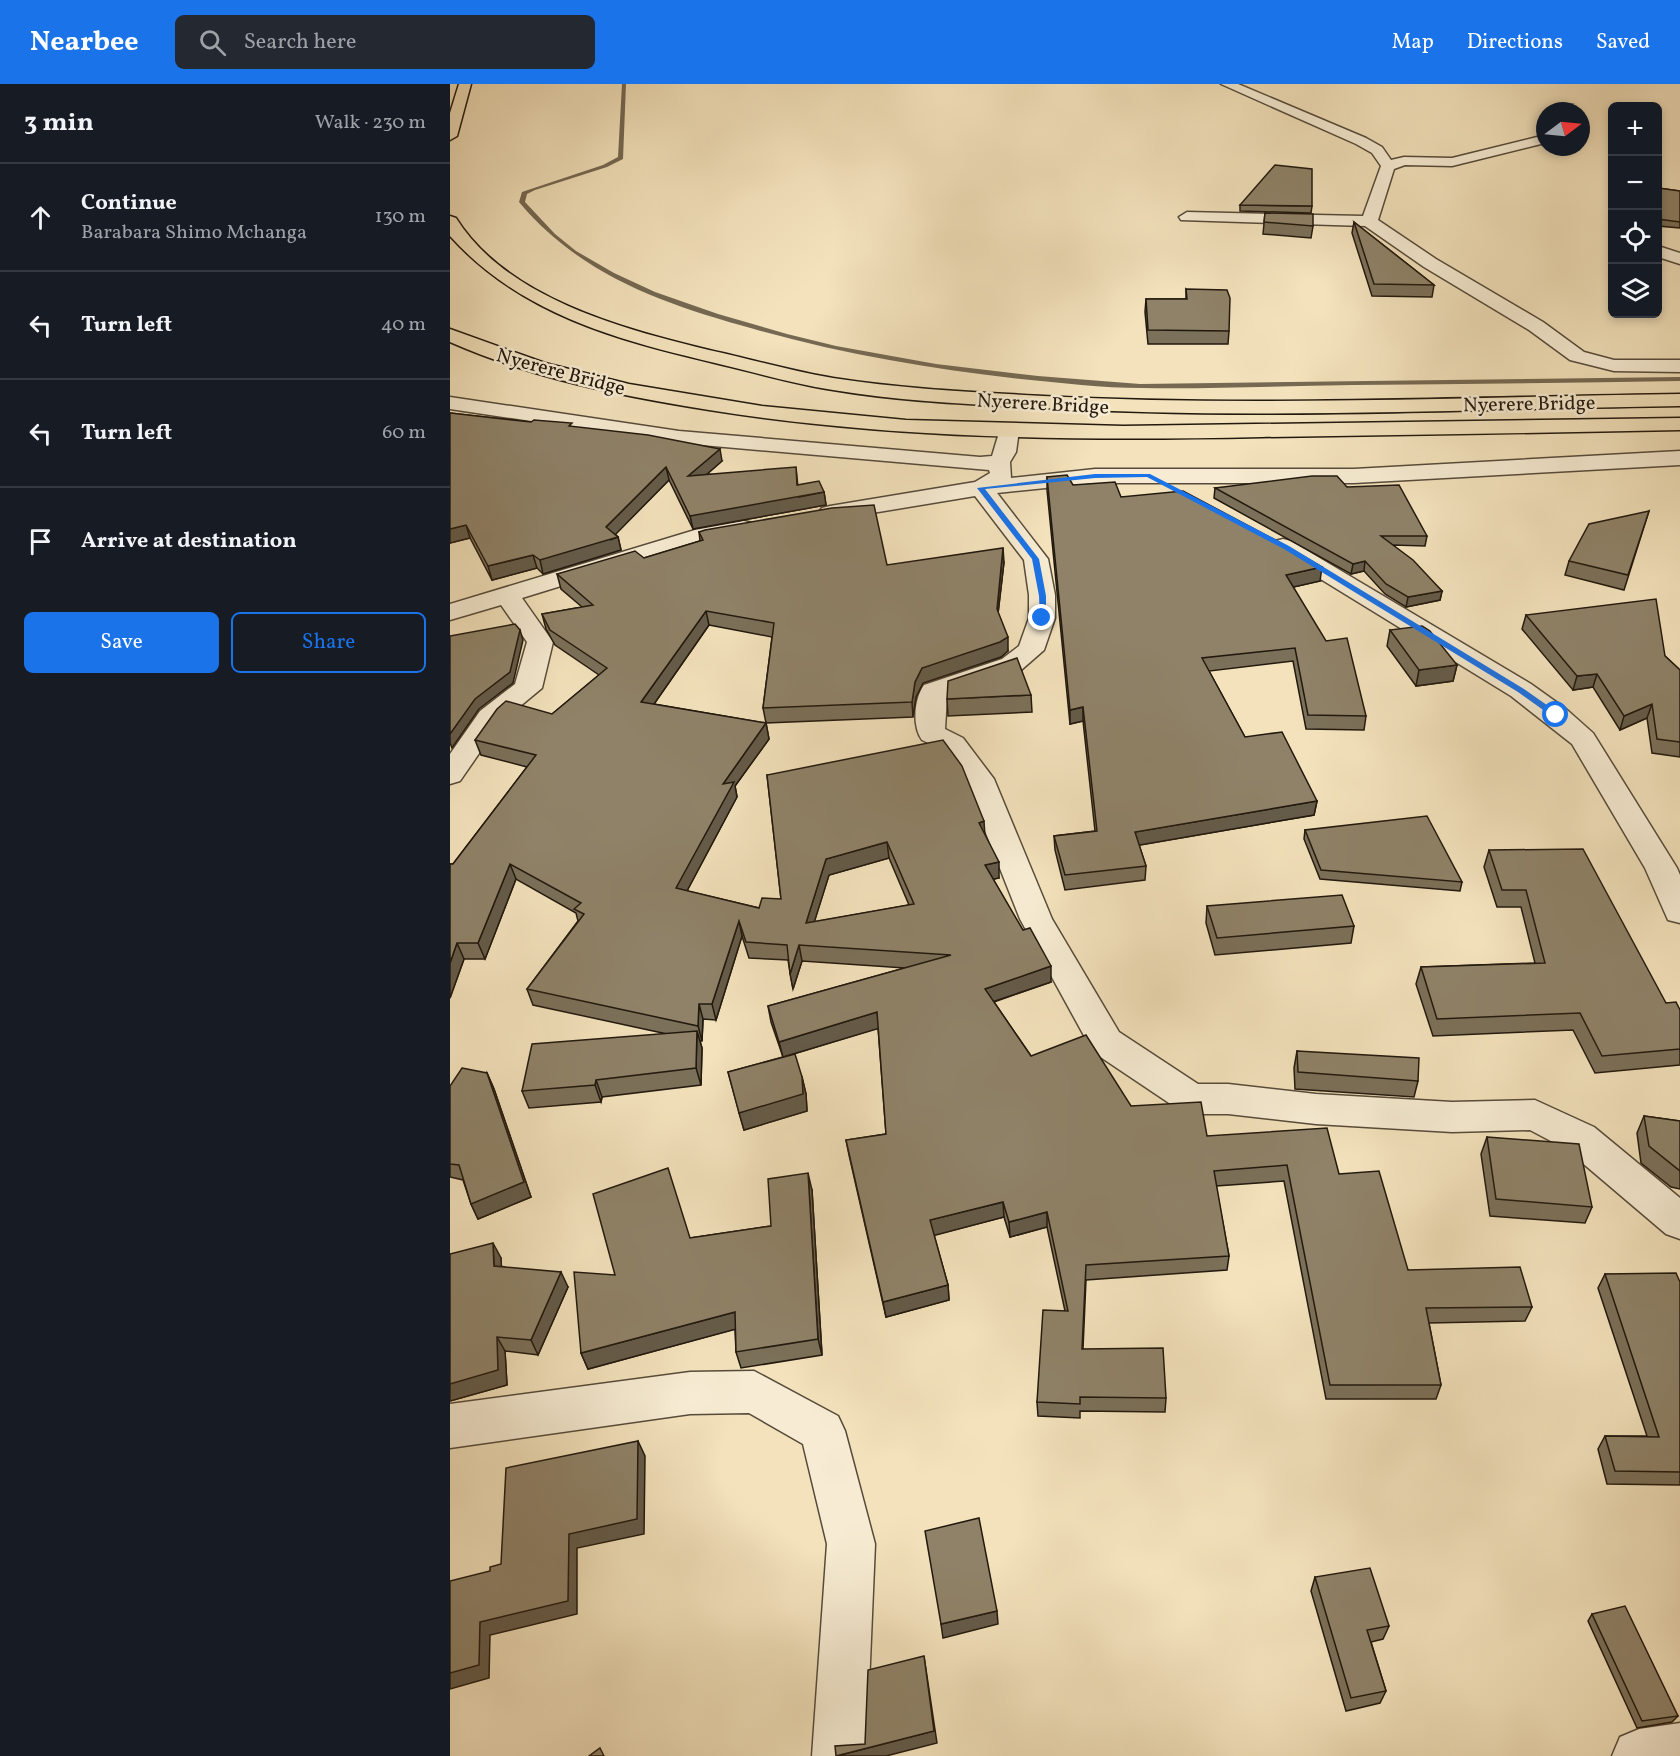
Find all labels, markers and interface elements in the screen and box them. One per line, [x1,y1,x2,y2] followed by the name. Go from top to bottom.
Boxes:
[175,15,595,69] search box
[30,23,139,62] text: Nearbee
[196,26,229,59] icon: search
[244,27,356,58] text: Search here
[1392,28,1434,57] text: Map
[1467,28,1563,57] text: Directions
[1596,28,1650,57] text: Saved
[1536,102,1590,156] north arrow
[1608,102,1662,318] map controls
[1608,102,1662,156] button: +
[24,105,94,141] text: 3 min
[315,109,426,137] text: Walk · 230 m
[1608,156,1662,210] button: −
[81,188,177,219] text: Continue
[24,201,57,234] icon: ahead
[375,203,426,231] text: 130 m
[1608,210,1662,264] button: locate
[81,219,307,247] text: Barabara Shimo Mchanga
[1608,264,1662,318] button: layers
[24,309,57,342] icon: left
[81,310,172,341] text: Turn left
[381,311,426,339] text: 40 m
[493,342,628,404] street label: Nyerere Bridge
[976,388,1110,422] street label: Nyerere Bridge
[1463,390,1596,420] street label: Nyerere Bridge
[24,417,57,450] icon: left
[81,418,172,449] text: Turn left
[382,419,426,447] text: 60 m
[24,525,57,558] icon: arrive
[81,526,297,557] text: Arrive at destination
[1028,604,1054,630] route end
[24,612,219,673] button: Save
[231,612,426,673] button: Share
[1542,701,1568,727] route start

